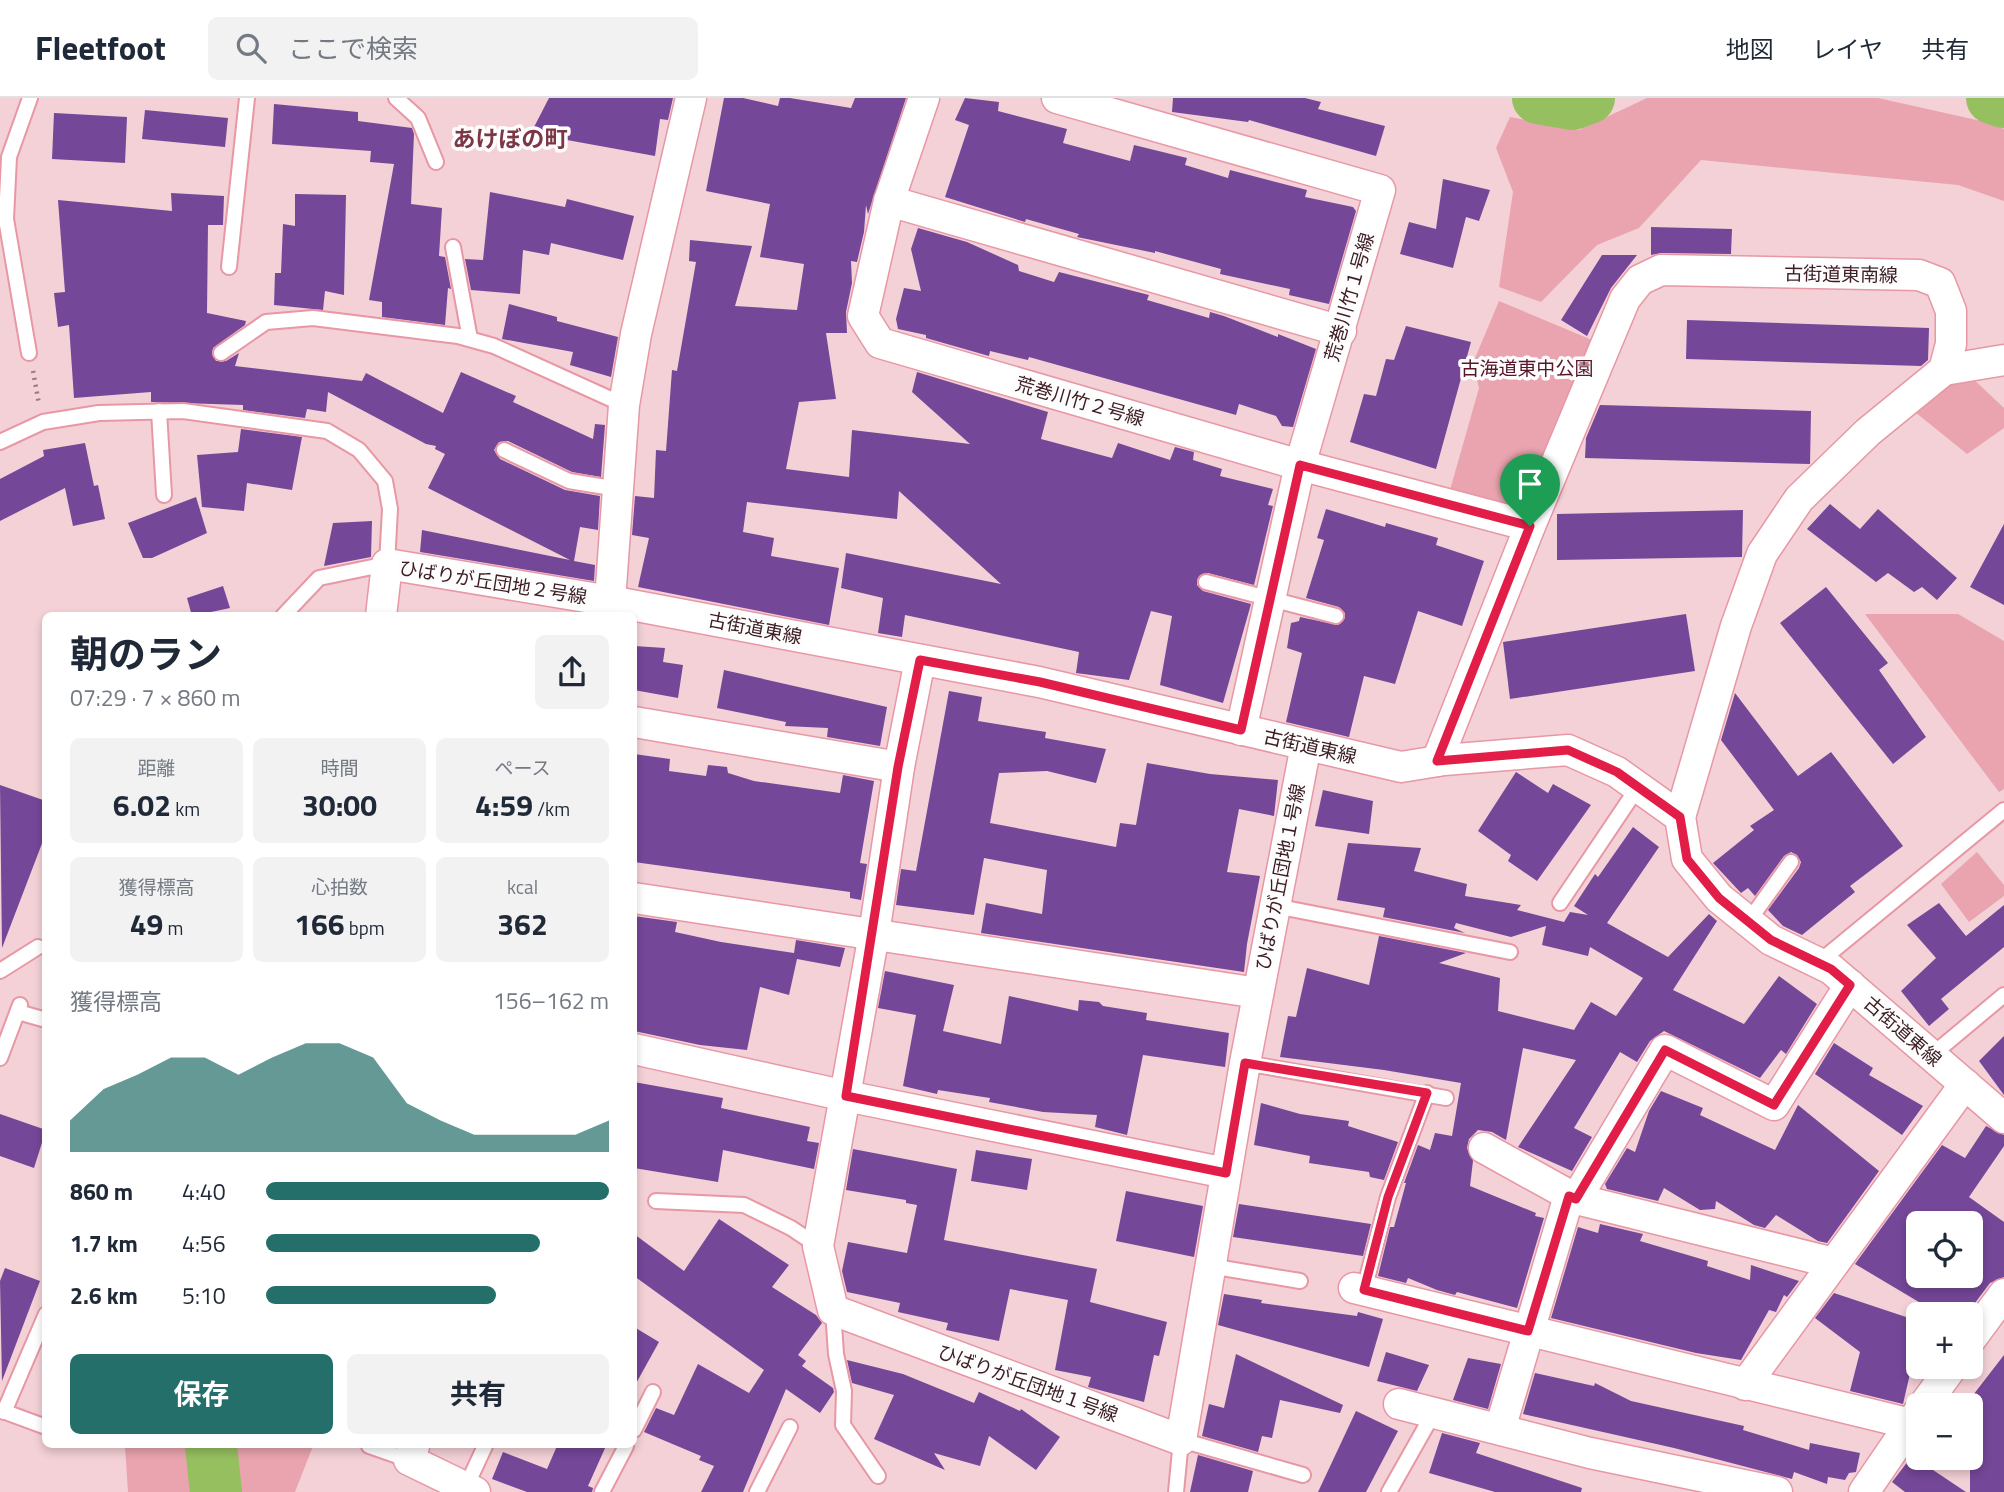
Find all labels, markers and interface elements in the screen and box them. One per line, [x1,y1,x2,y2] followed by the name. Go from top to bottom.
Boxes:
[208,17,698,80] search box
[35,23,166,73] text: Fleetfoot
[232,29,270,67] icon: search
[288,29,418,68] text: ここで検索
[1726,31,1774,67] text: 地図
[1812,31,1883,67] text: レイヤ
[1921,31,1969,67] text: 共有
[453,121,568,156] district label: あけぼの町
[1316,229,1381,365] street label: 荒巻川竹１号線
[1784,258,1898,289] street label: 古街道東南線
[1460,353,1594,382] park label: 古海道東中公園
[1012,368,1148,433] street label: 荒巻川竹２号線
[1500,454,1560,526] pin
[1511,465,1549,503] icon: arrive
[397,552,589,611] street label: ひばりが丘団地２号線
[706,604,804,651] street label: 古街道東線
[70,625,222,683] text: 朝のラン
[535,635,609,709] button: share
[70,680,240,715] text: 07:29 · 7 × 860 m
[1261,721,1360,770] street label: 古街道東線
[137,753,176,782] text: 距離
[320,753,359,782] text: 時間
[494,753,551,782] text: ペース
[1247,781,1312,973] street label: ひばりが丘団地１号線
[113,782,171,828] text: 6.02
[302,782,377,828] text: 30:00
[475,782,533,828] text: 4:59
[171,794,200,823] text: km
[533,794,570,823] text: /km
[118,872,195,901] text: 獲得標高
[311,872,368,901] text: 心拍数
[507,872,538,901] text: kcal
[130,901,163,947] text: 49
[294,901,345,947] text: 166
[497,901,548,947] text: 362
[163,913,183,942] text: m
[345,913,385,942] text: bpm
[493,983,609,1018] text: 156–162 m
[70,984,162,1019] text: 獲得標高
[1858,989,1949,1073] street label: 古街道東線
[70,1174,133,1209] text: 860 m
[182,1174,226,1209] text: 4:40
[1906,1211,1983,1470] map controls
[1906,1211,1983,1288] button: locate
[70,1226,138,1261] text: 1.7 km
[182,1226,226,1261] text: 4:56
[70,1278,138,1313] text: 2.6 km
[182,1278,226,1313] text: 5:10
[1906,1302,1983,1379] button: +
[934,1336,1122,1429] street label: ひばりが丘団地１号線
[70,1354,333,1434] button: 保存
[347,1354,609,1434] button: 共有
[1906,1393,1983,1470] button: −

